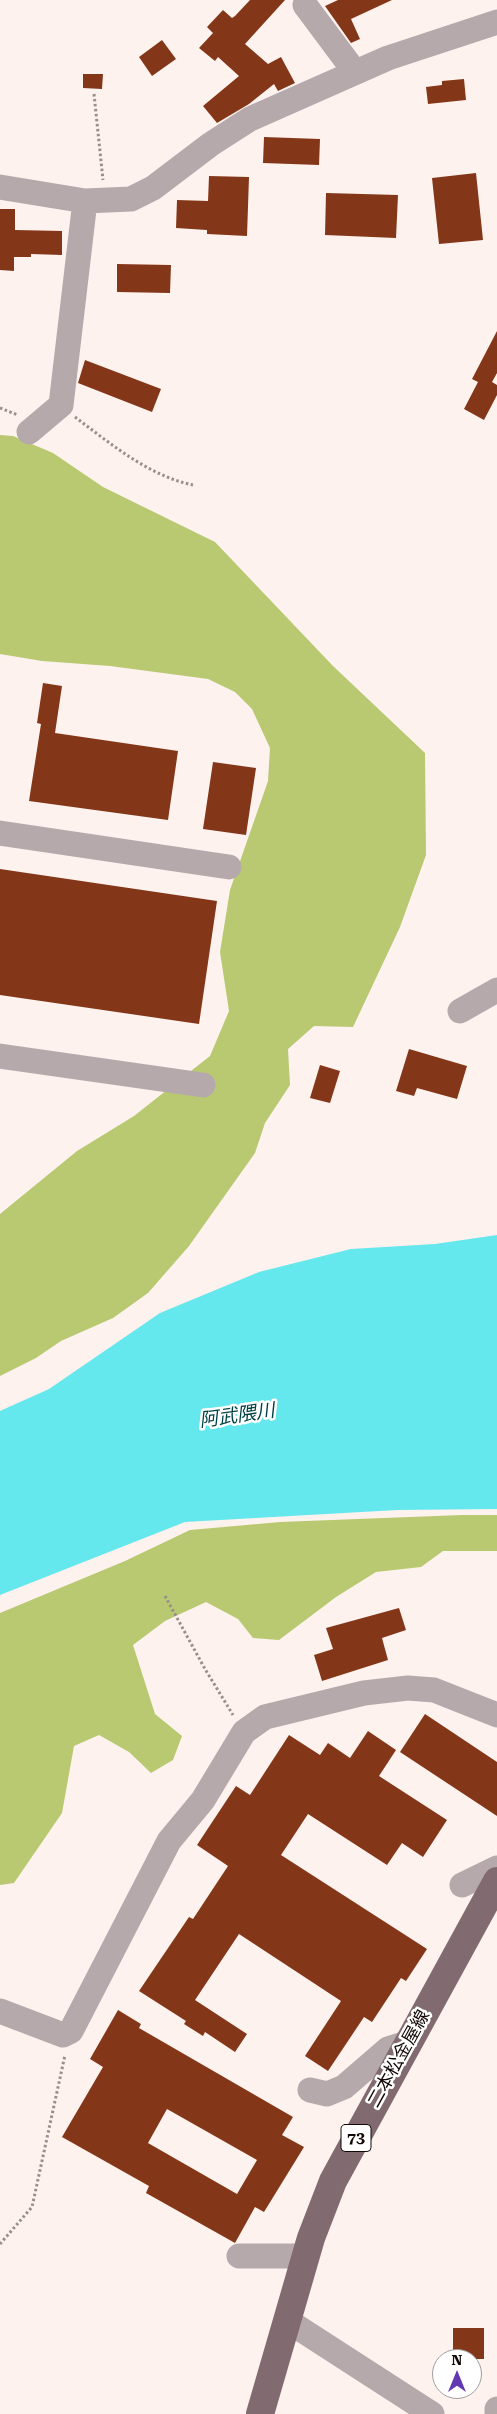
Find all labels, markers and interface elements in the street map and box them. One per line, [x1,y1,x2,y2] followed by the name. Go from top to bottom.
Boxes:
[198,1399,276,1433] water label: 阿武隈川
[363,2007,435,2111] street label: 二本松金屋線
[341,2124,371,2152] road number: 73
[432,2349,482,2399] north arrow
[452,2352,462,2368] text: N

